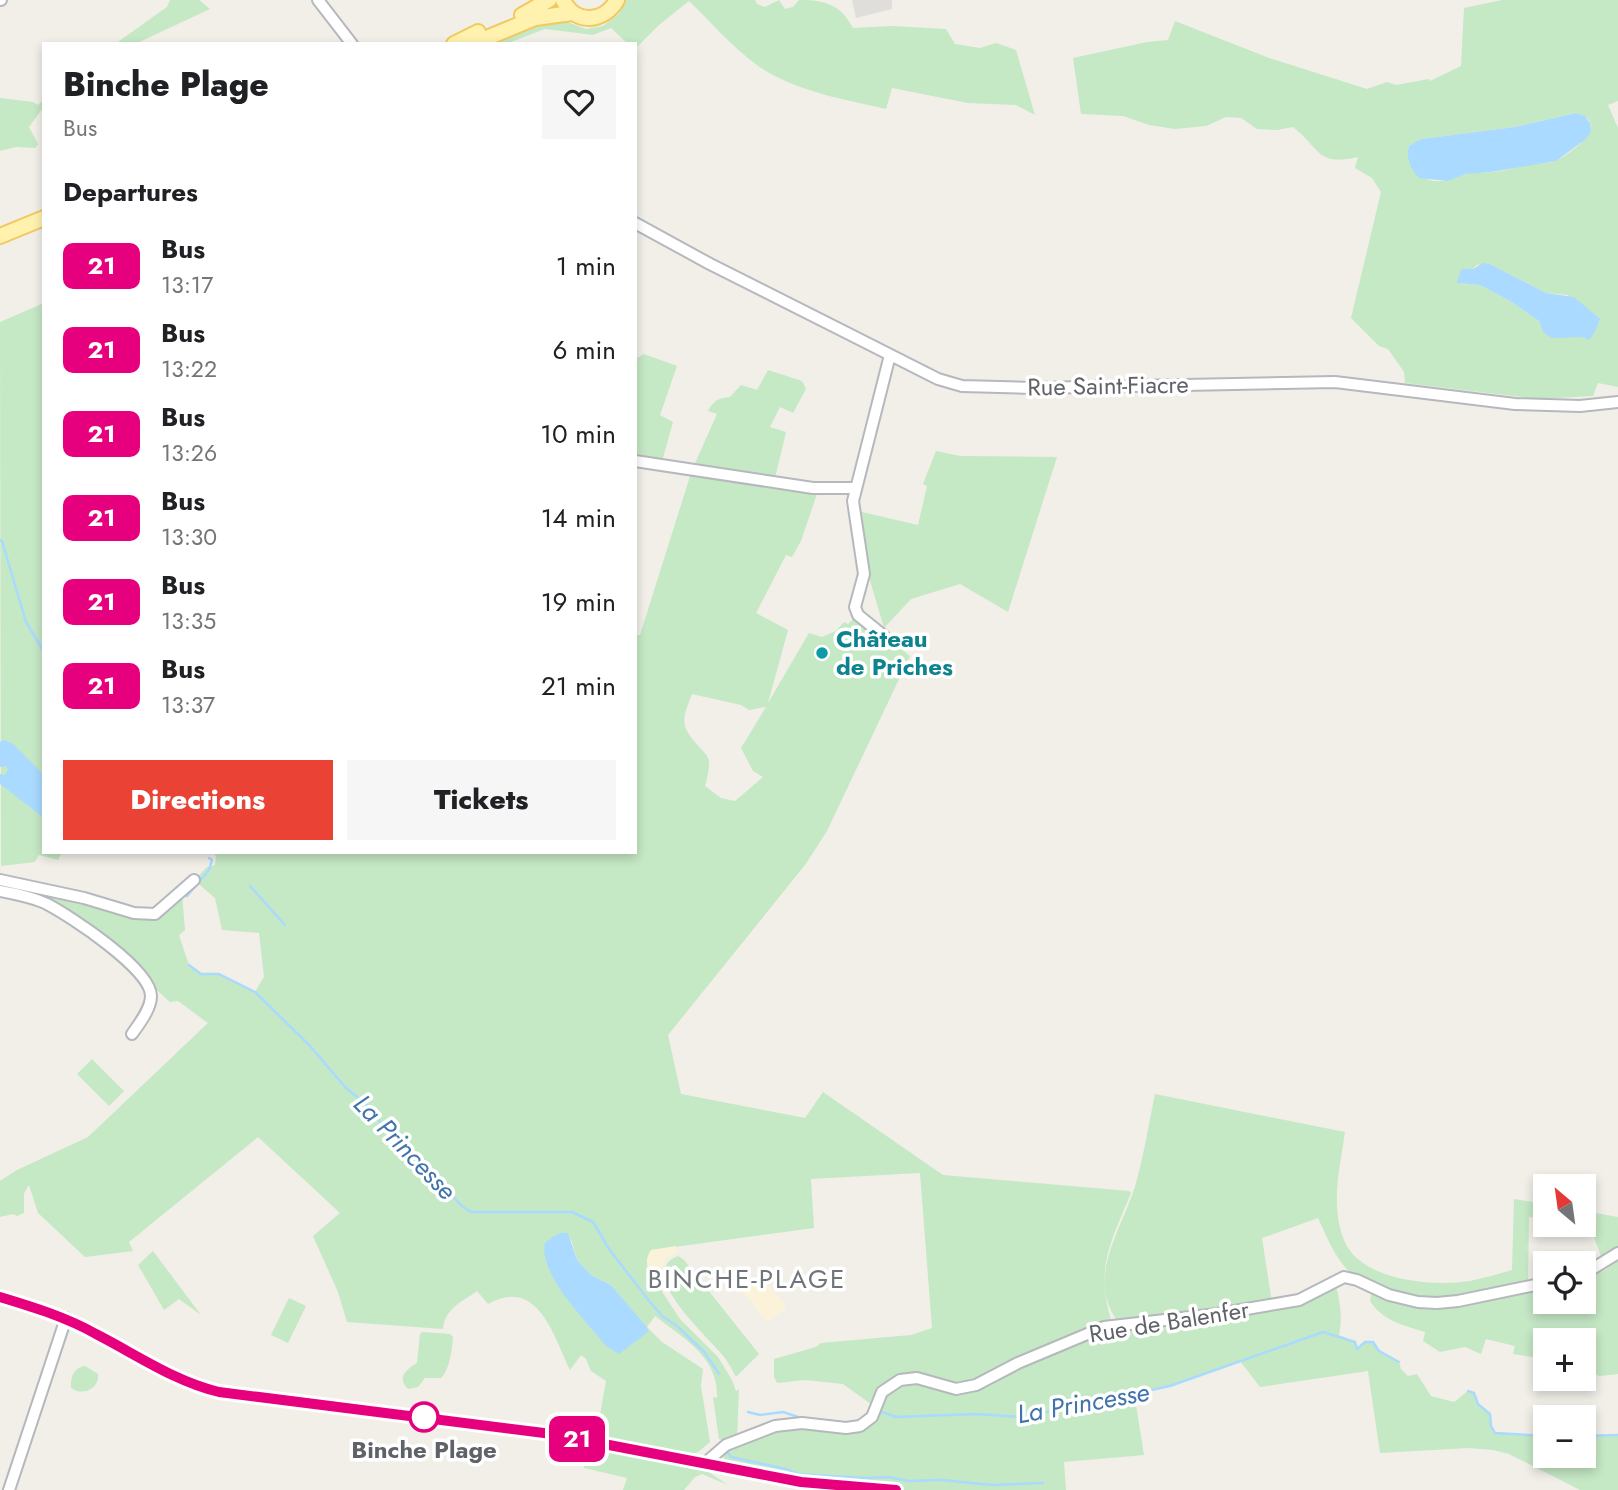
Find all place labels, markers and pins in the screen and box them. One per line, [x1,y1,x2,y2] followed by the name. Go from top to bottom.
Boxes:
[836,621,953,684] place label: Château de Priches
[814,645,830,661] marker: Château de Priches
[409,1402,439,1432] marker: Binche Plage
[351,1432,497,1467] place label: Binche Plage

